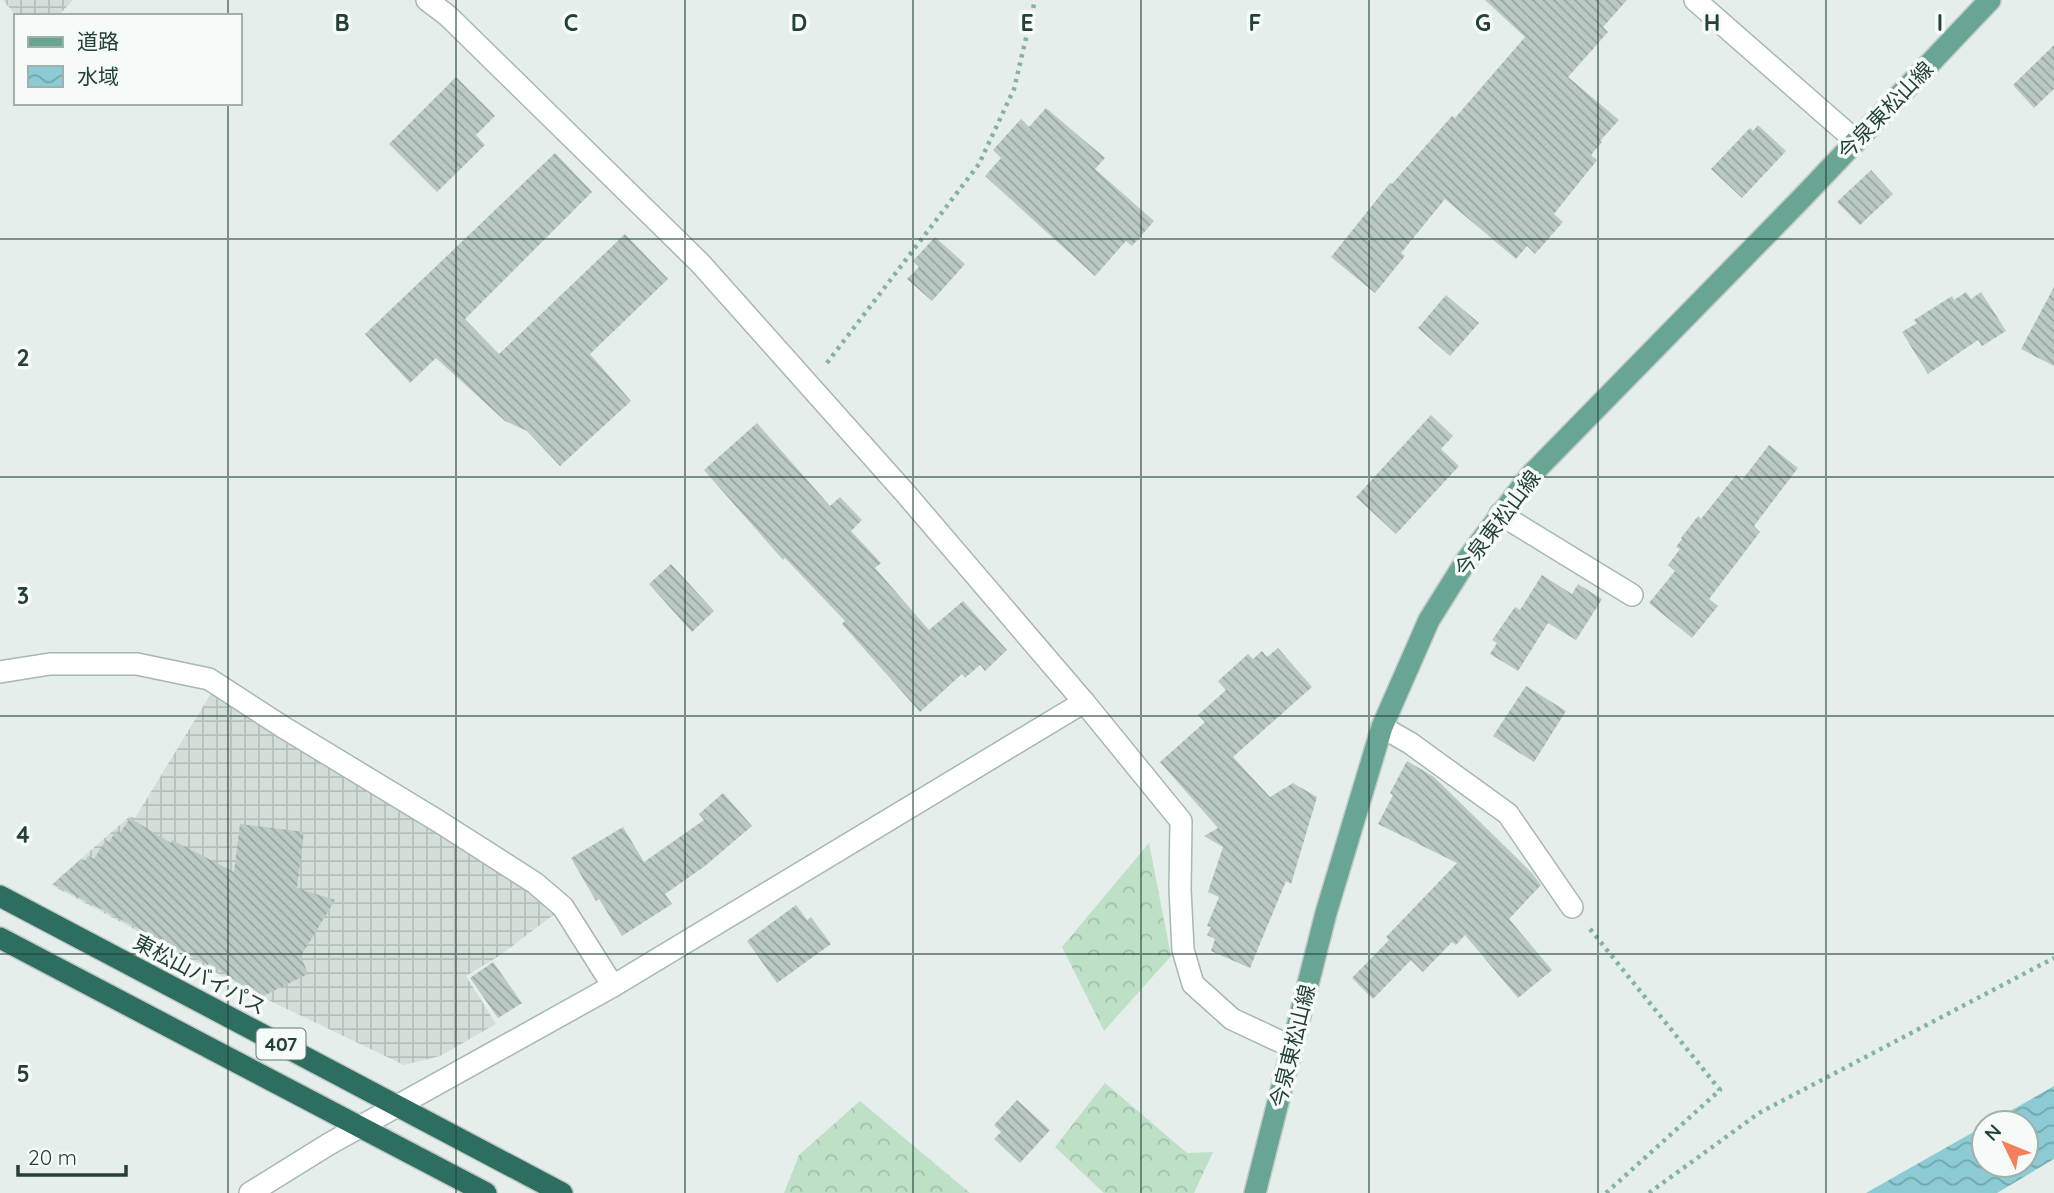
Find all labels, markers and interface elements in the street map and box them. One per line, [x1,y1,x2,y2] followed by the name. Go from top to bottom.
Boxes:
[334,8,350,37] text: B
[564,8,578,37] text: C
[791,8,807,37] text: D
[1020,8,1034,37] text: E
[1249,8,1261,37] text: F
[1475,8,1491,37] text: G
[1704,8,1720,37] text: H
[1937,8,1943,37] text: I
[14,14,242,105] legend
[77,28,119,54] text: 道路
[1832,56,1938,164] street label: 今泉東松山線
[77,63,119,89] text: 水域
[16,343,30,372] text: 2
[1449,465,1545,581] street label: 今泉東松山線
[17,581,29,610] text: 3
[16,820,30,849] text: 4
[129,928,271,1020] street label: 東松山バイパス
[1264,982,1320,1110] street label: 今泉東松山線
[256,1028,306,1060] road number: 407
[16,1059,30,1088] text: 5
[1970,1109,2040,1179] north arrow
[1979,1119,2006,1146] text: N
[18,1134,126,1178] scale bar
[28,1144,77,1170] text: 20 m

